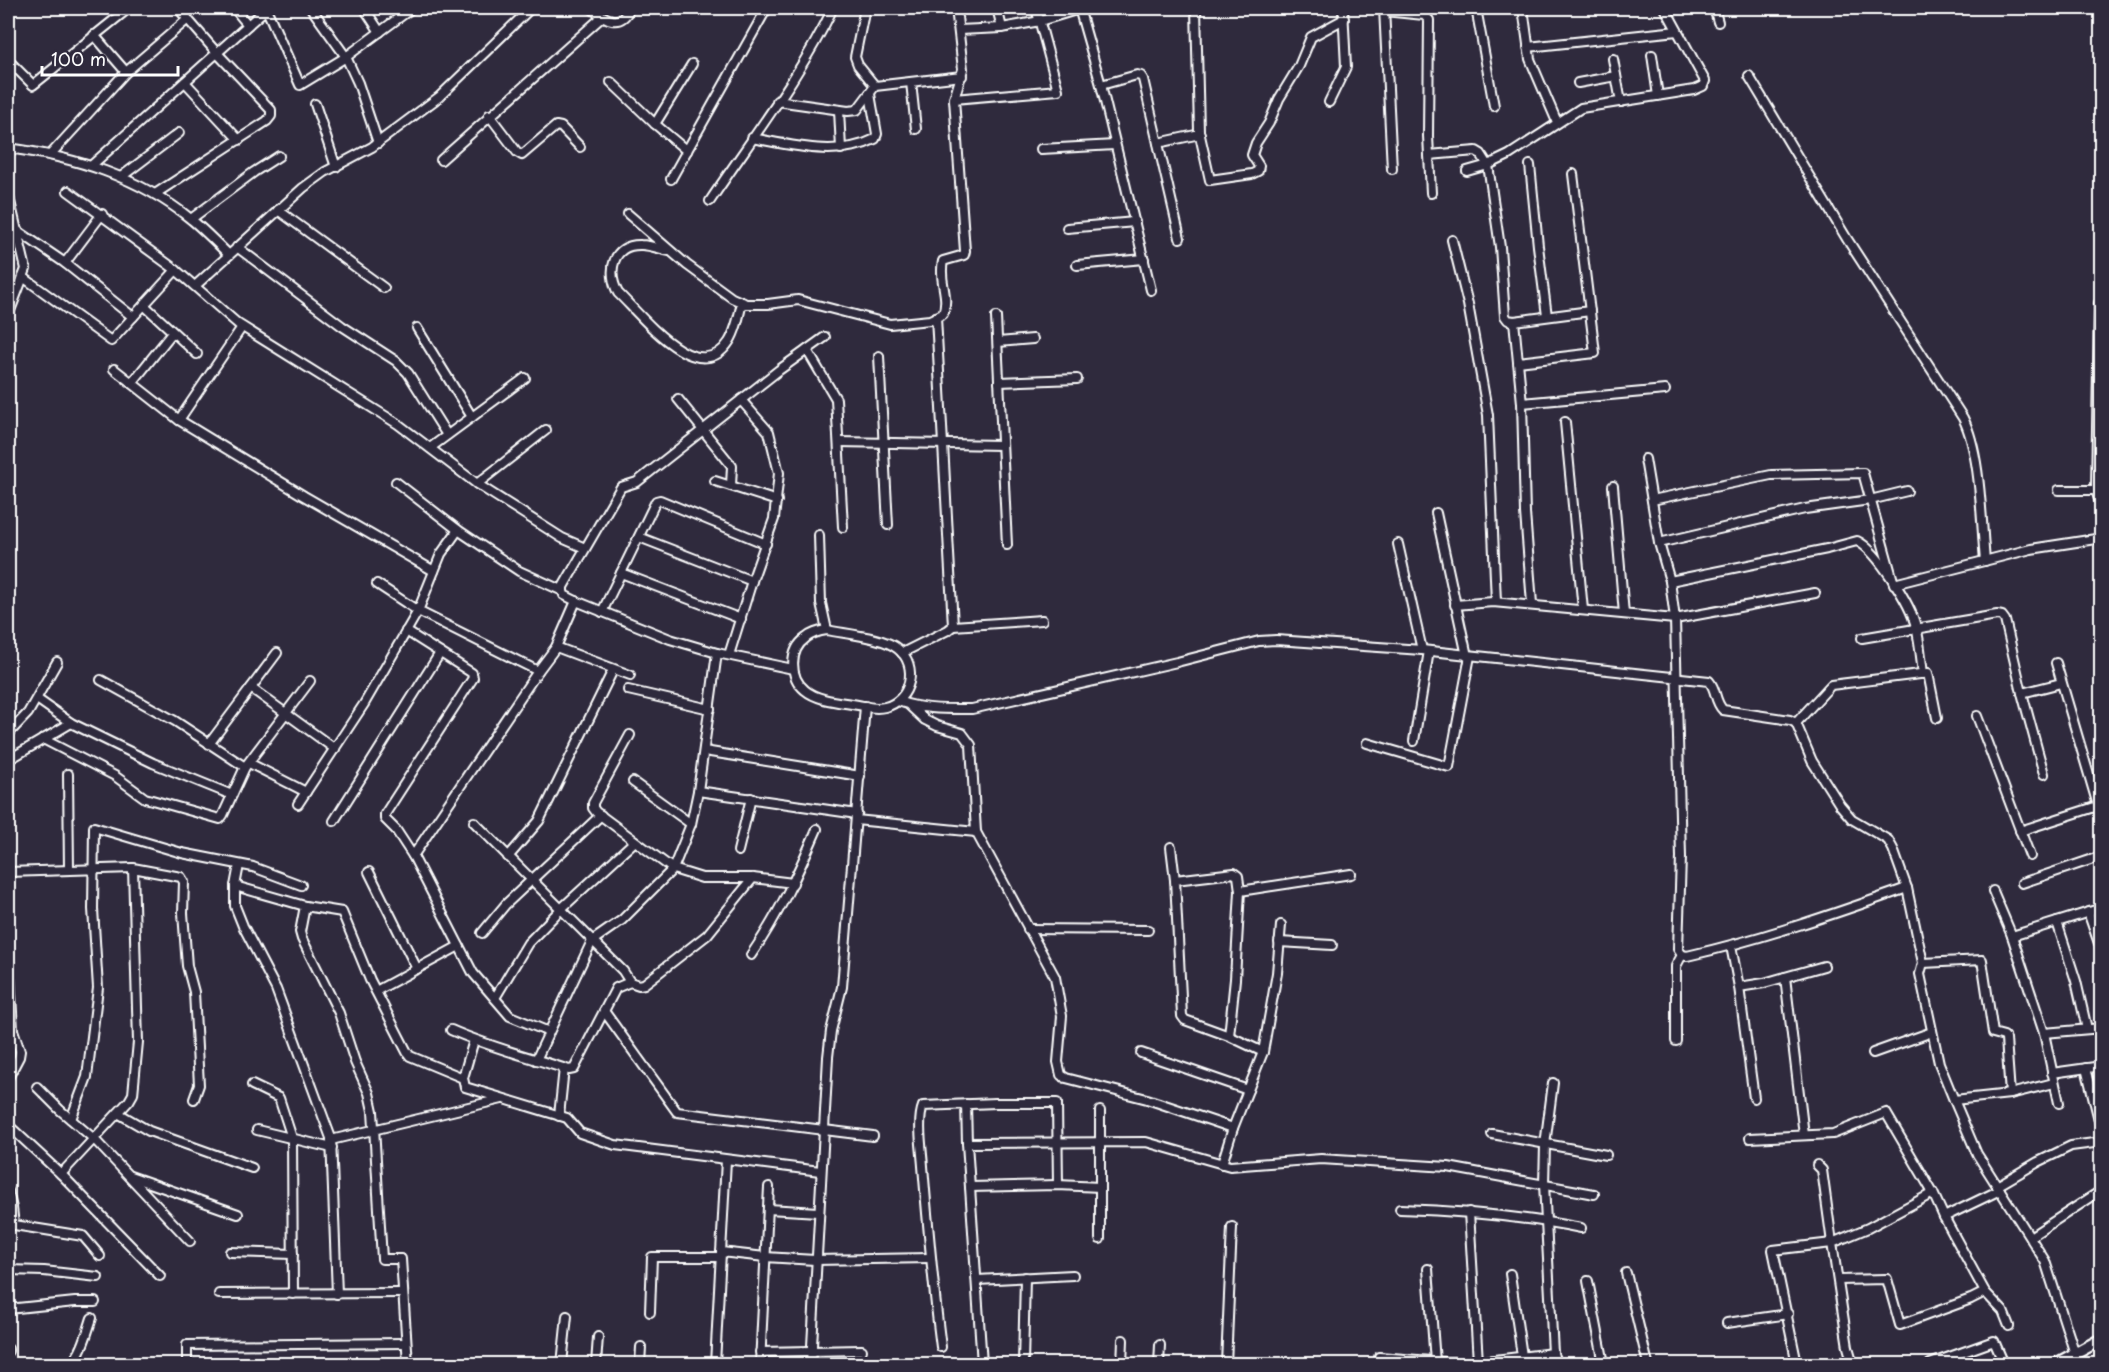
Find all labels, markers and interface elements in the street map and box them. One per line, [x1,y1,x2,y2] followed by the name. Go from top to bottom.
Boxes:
[42,39,178,77] scale bar
[51,45,106,72] text: 100 m

